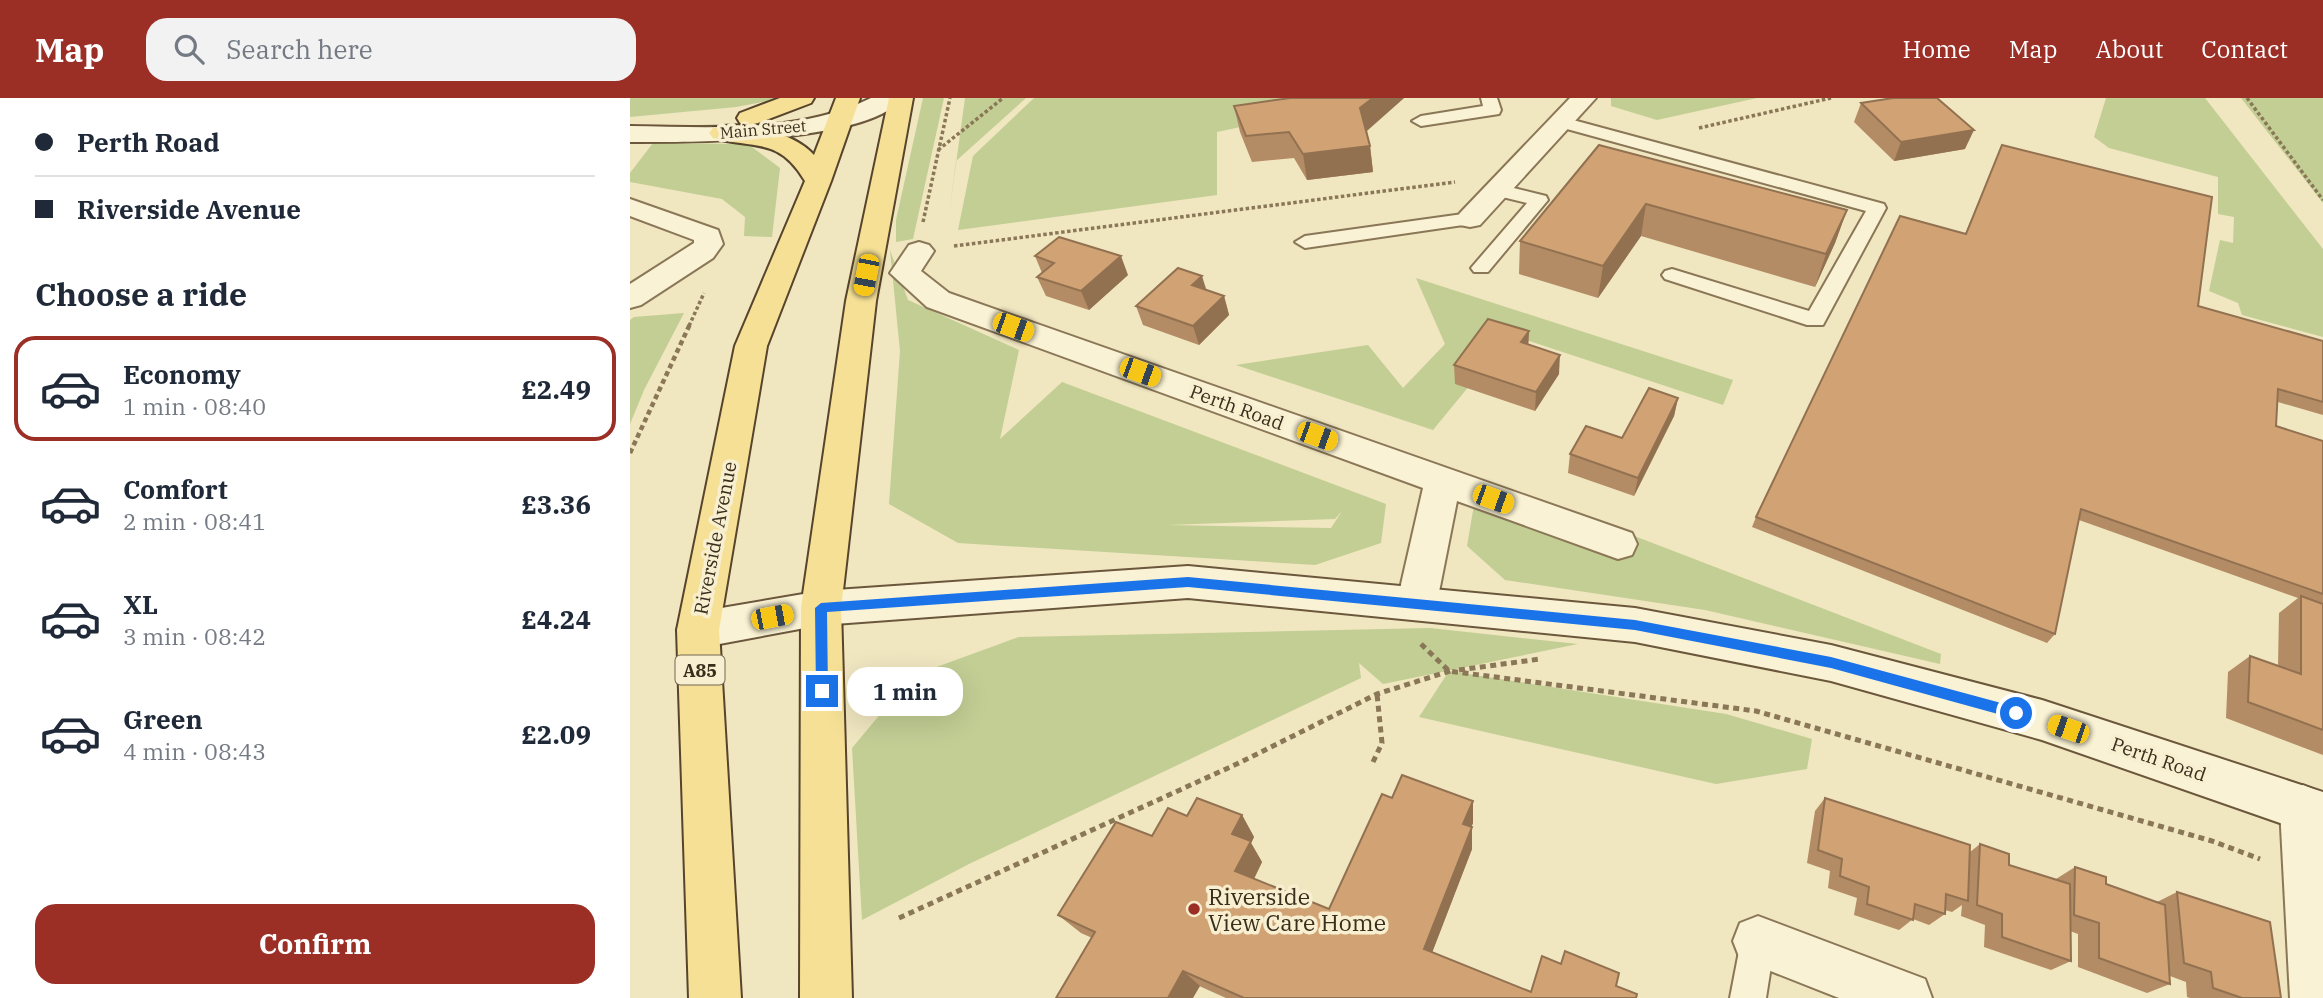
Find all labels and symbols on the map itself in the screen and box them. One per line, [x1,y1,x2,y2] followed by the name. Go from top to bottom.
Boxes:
[719,115,807,143] street label: Main Street
[852,252,881,298] car
[990,310,1037,344] car
[1117,355,1164,389] car
[1187,379,1287,435] street label: Perth Road
[1294,419,1341,453] car
[688,459,742,617] street label: Riverside Avenue
[1470,482,1517,516] car
[750,603,795,631] car
[676,656,724,684] road number: A85
[846,666,962,716] callout: 1 min
[806,675,838,707] route end
[2000,697,2032,729] route start
[2045,712,2092,746] car
[2108,732,2210,786] street label: Perth Road
[1208,881,1386,937] place label: Riverside View Care Home
[1186,901,1202,917] marker: Riverside View Care Home

